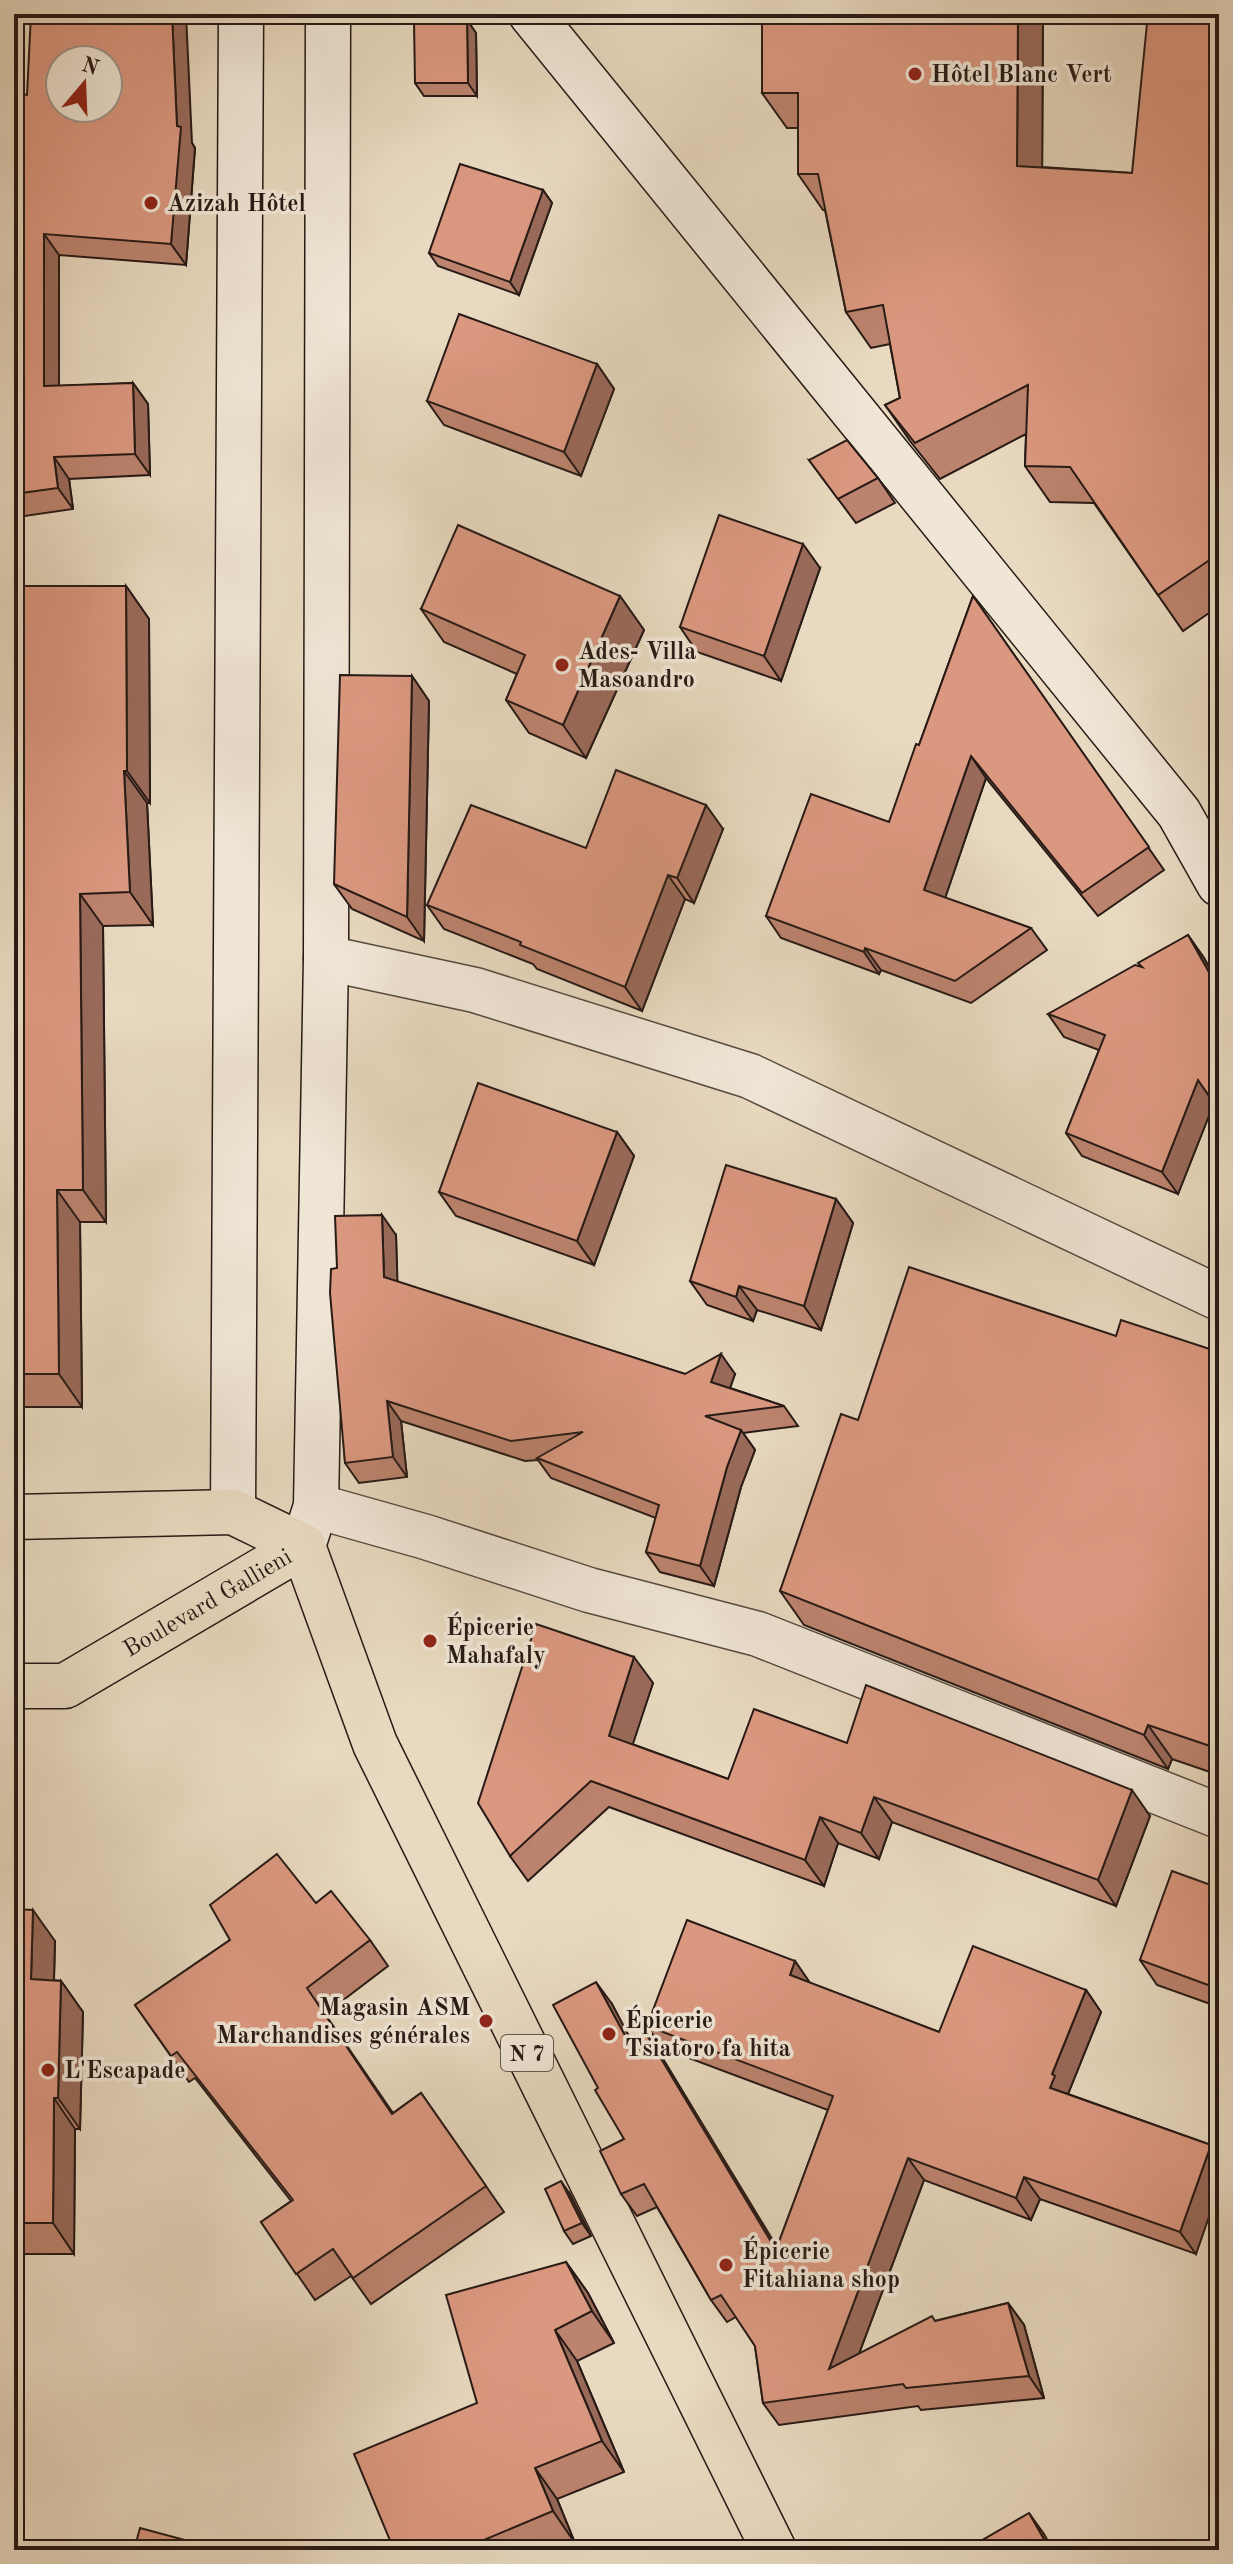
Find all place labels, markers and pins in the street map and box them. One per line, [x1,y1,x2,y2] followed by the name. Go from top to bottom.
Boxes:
[931,64,1112,88] place label: Hôtel Blanc Vert
[906,65,924,83] marker: Hôtel Blanc Vert
[167,193,306,217] place label: Azizah Hôtel
[142,194,160,212] marker: Azizah Hôtel
[578,641,696,693] place label: Ades- Villa Masoandro
[553,656,571,674] marker: Ades- Villa Masoandro
[446,1611,546,1669] place label: Épicerie Mahafaly
[421,1632,439,1650] marker: Épicerie Mahafaly
[216,1997,470,2049] place label: Magasin ASM Marchandises générales
[625,2004,791,2062] place label: Épicerie Tsiatoro fa hita
[477,2012,495,2030] marker: Magasin ASM Marchandises générales
[600,2025,618,2043] marker: Épicerie Tsiatoro fa hita
[64,2060,186,2084] place label: L'Escapade
[39,2061,57,2079] marker: L'Escapade
[742,2235,900,2293] place label: Épicerie Fitahiana shop
[717,2256,735,2274] marker: Épicerie Fitahiana shop

